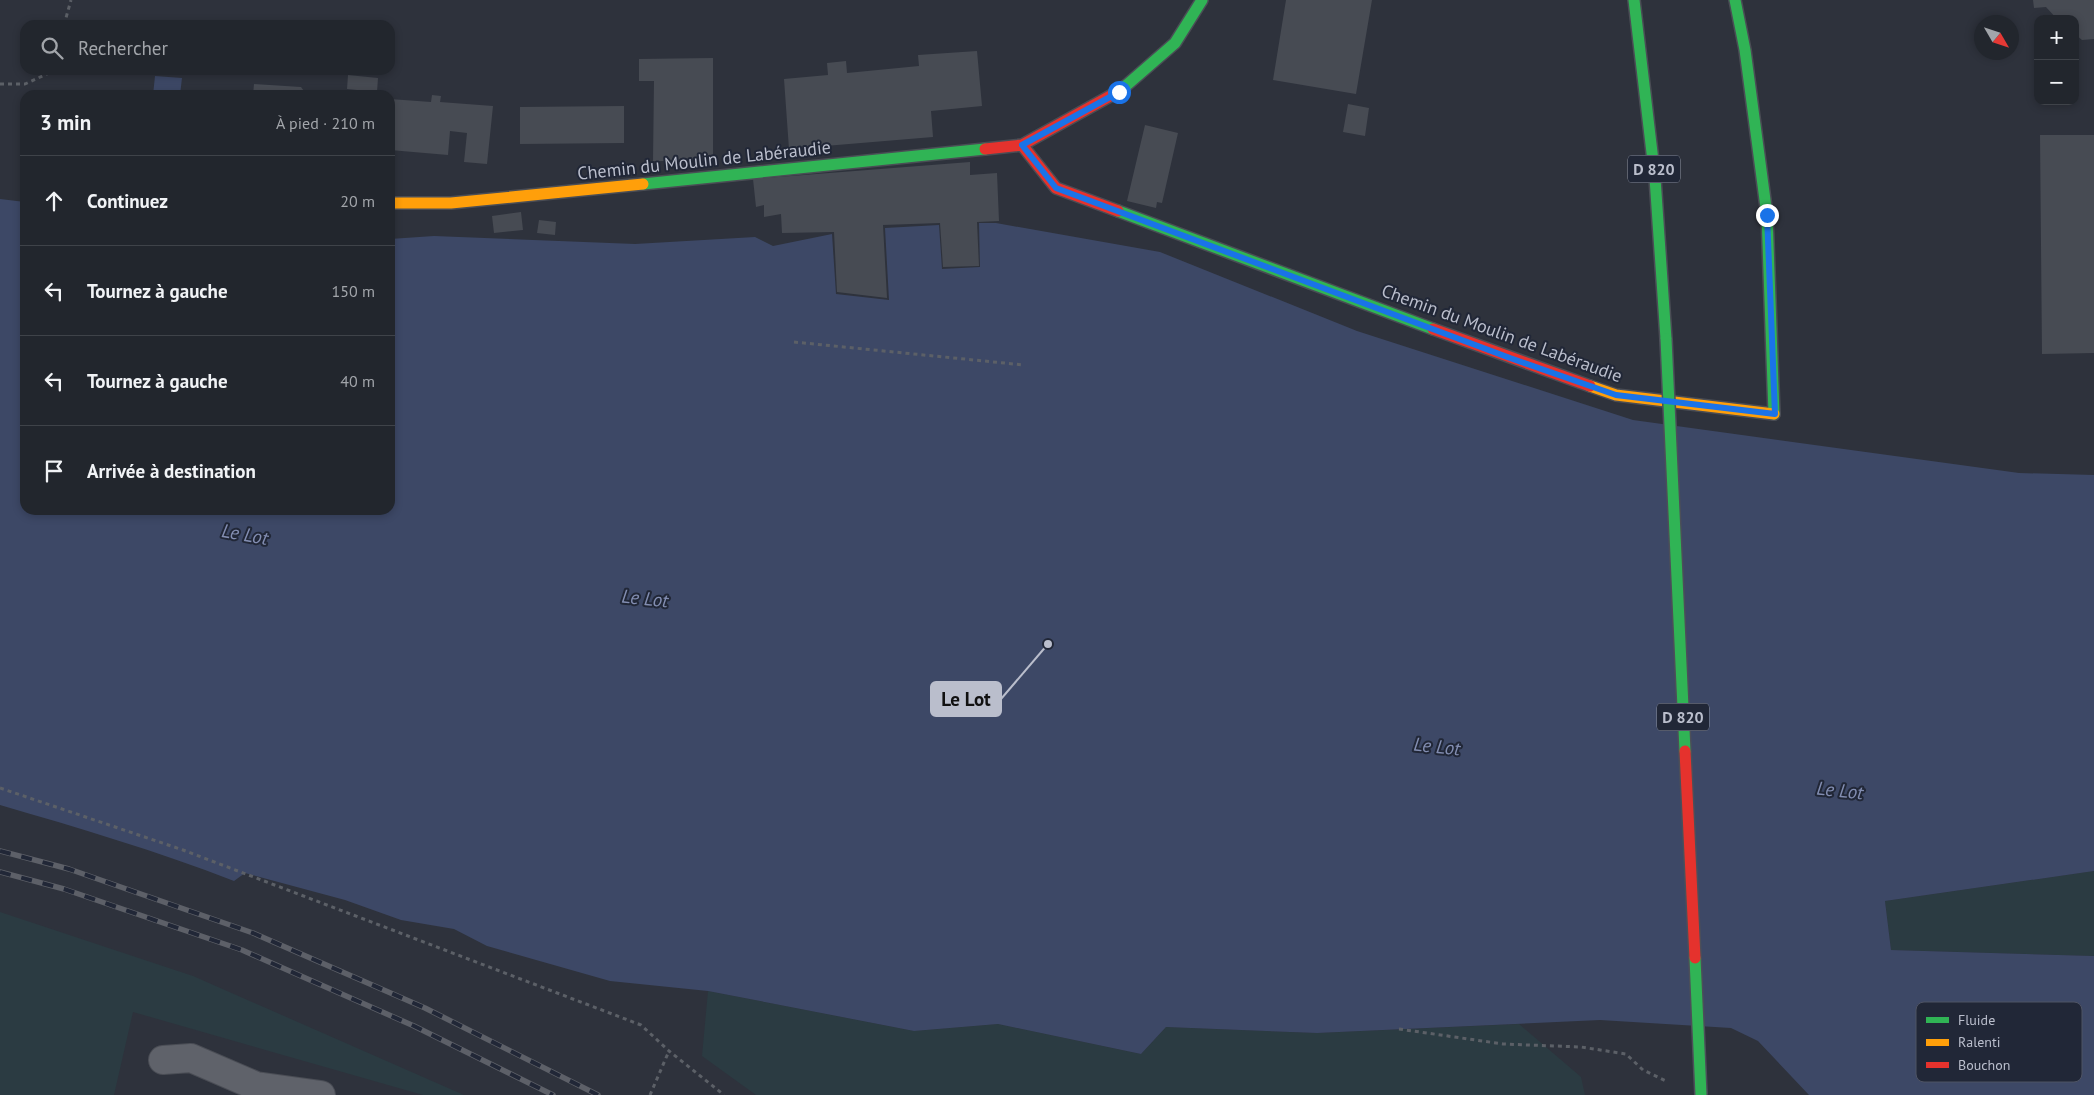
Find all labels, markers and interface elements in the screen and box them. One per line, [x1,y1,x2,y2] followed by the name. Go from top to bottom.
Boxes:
[1974,15,2019,60] north arrow
[2034,15,2079,105] map controls
[2034,15,2079,60] button: +
[20,20,395,75] search box
[38,34,66,62] icon: search
[78,36,168,60] text: Rechercher
[2034,60,2079,105] button: −
[1108,81,1131,104] route start
[40,109,91,136] text: 3 min
[276,113,375,133] text: À pied · 210 m
[576,135,832,185] street label: Chemin du Moulin de Labéraudie
[1628,156,1680,182] road number: D 820
[40,187,68,215] icon: ahead
[87,189,168,213] text: Continuez
[340,191,375,211] text: 20 m
[1756,204,1779,227] route end
[40,277,68,305] icon: left
[87,279,228,303] text: Tournez à gauche
[1378,279,1626,387] street label: Chemin du Moulin de Labéraudie
[332,281,375,301] text: 150 m
[40,367,68,395] icon: left
[87,369,228,393] text: Tournez à gauche
[340,371,375,391] text: 40 m
[40,457,68,485] icon: arrive
[87,459,256,483] text: Arrivée à destination
[220,518,271,550] water label: Le Lot
[621,584,671,612] water label: Le Lot
[931,682,1001,716] callout: Le Lot
[941,687,991,711] text: Le Lot
[1657,704,1709,730] road number: D 820
[1413,732,1463,760] water label: Le Lot
[1816,776,1866,804] water label: Le Lot
[1916,1002,2082,1082] legend
[1958,1011,1995,1029] text: Fluide
[1958,1033,2001,1051] text: Ralenti
[1958,1056,2010,1074] text: Bouchon

